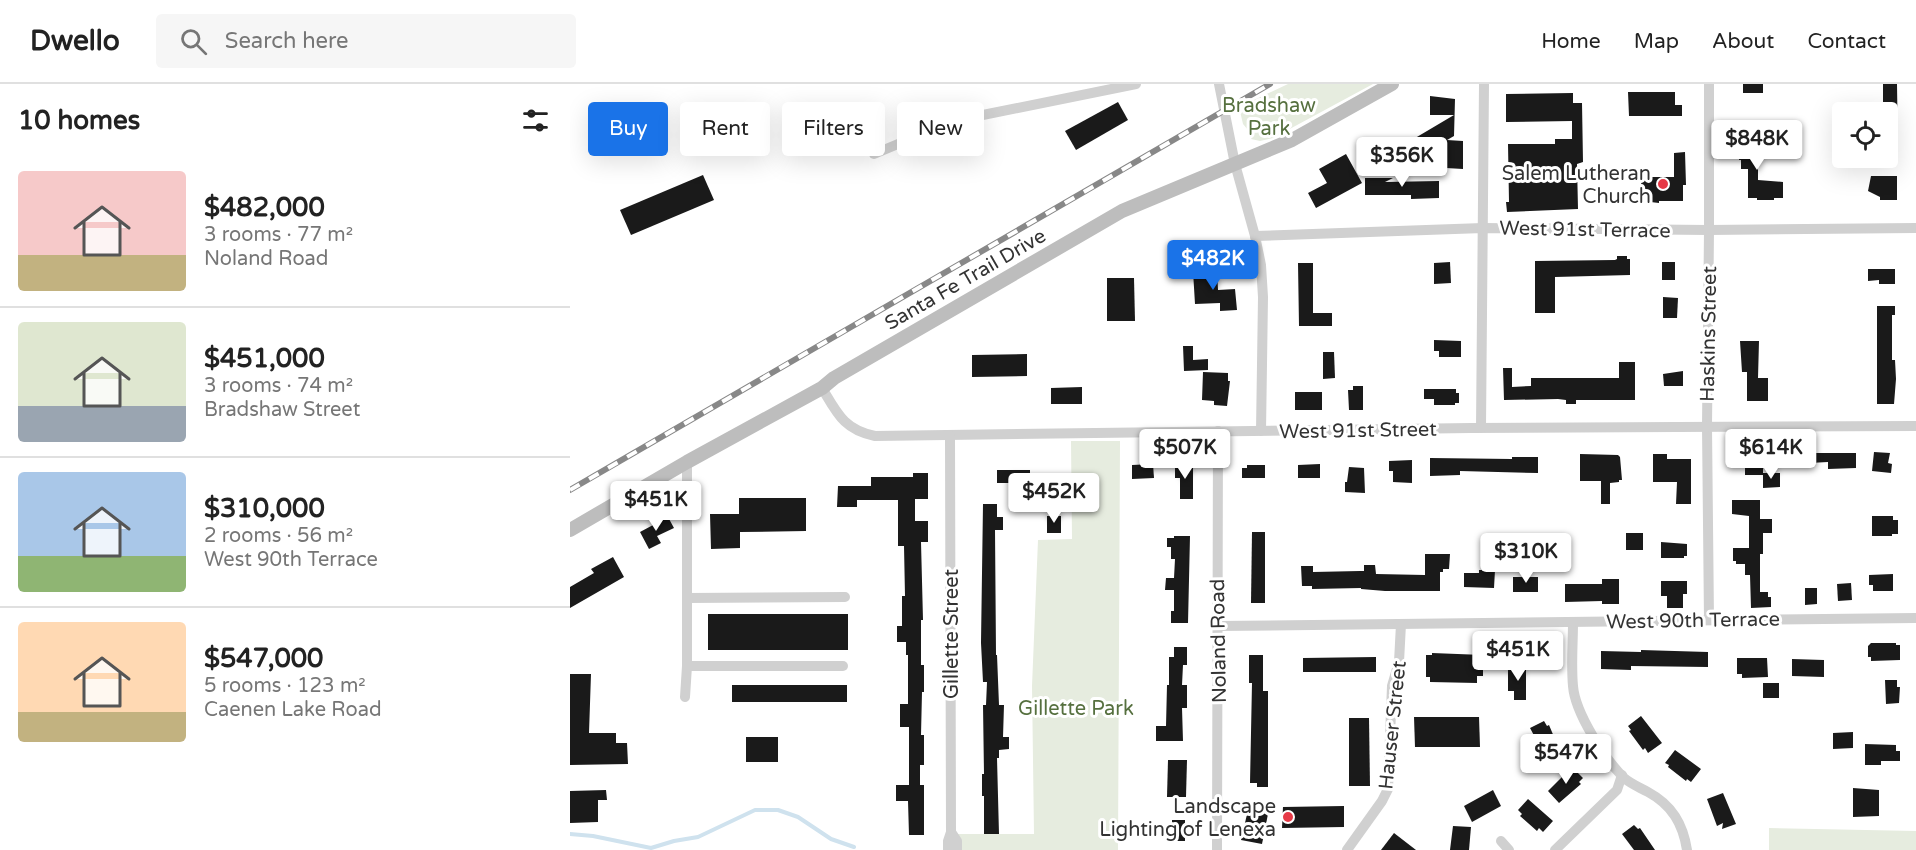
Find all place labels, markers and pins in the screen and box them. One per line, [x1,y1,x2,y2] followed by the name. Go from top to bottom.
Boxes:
[1715,120,1799,171] pin: $848K
[1360,137,1444,188] pin: $356K
[1502,162,1651,209] place label: Salem Lutheran Church
[1656,177,1670,191] marker: Salem Lutheran Church
[1171,240,1255,291] pin: $482K
[1143,429,1227,480] pin: $507K
[1729,429,1813,480] pin: $614K
[1012,473,1096,524] pin: $452K
[614,481,698,532] pin: $451K
[1484,533,1568,584] pin: $310K
[1476,631,1560,682] pin: $451K
[1524,734,1608,785] pin: $547K
[1099,795,1276,842] place label: Landscape Lighting of Lenexa
[1281,810,1295,824] marker: Landscape Lighting of Lenexa

